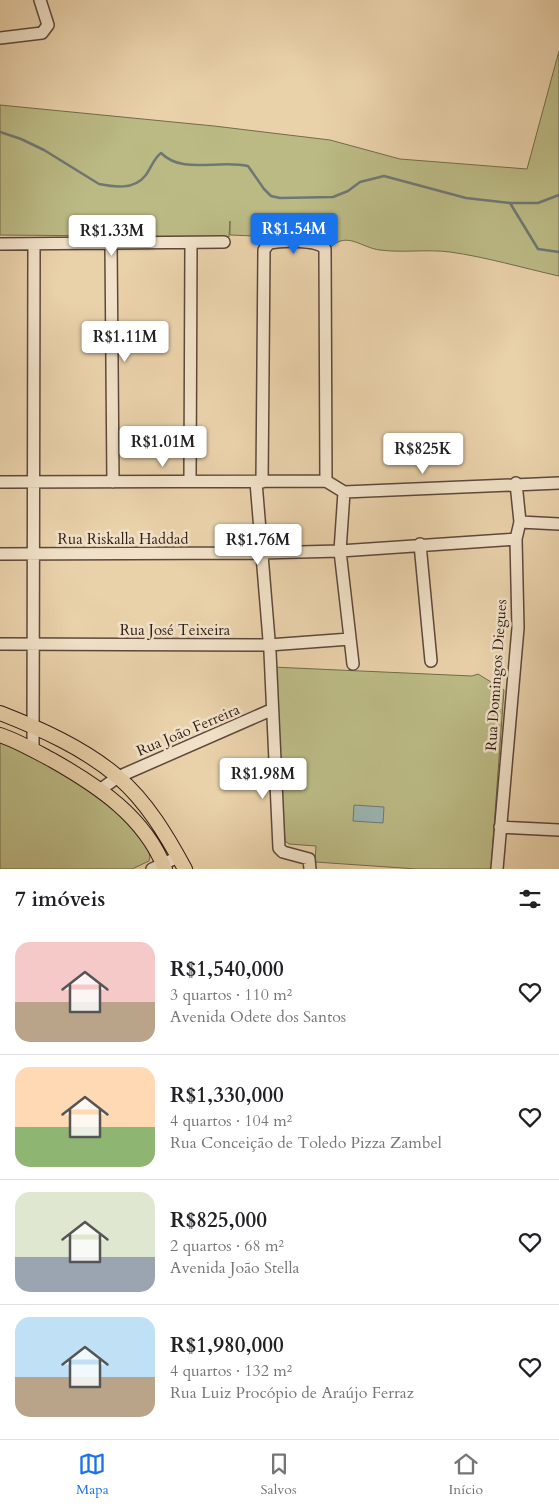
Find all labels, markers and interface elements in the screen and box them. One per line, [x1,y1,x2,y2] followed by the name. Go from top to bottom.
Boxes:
[248,212,340,255] pin: R$1.54M
[66,214,158,257] pin: R$1.33M
[262,218,326,240] text: R$1.54M
[80,220,144,242] text: R$1.33M
[79,320,171,363] pin: R$1.11M
[93,326,157,348] text: R$1.11M
[117,426,209,468] pin: R$1.01M
[131,431,195,453] text: R$1.01M
[382,432,464,475] pin: R$825K
[394,438,452,460] text: R$825K
[212,524,304,566] pin: R$1.76M
[58,529,188,549] street label: Rua Riskalla Haddad
[226,529,290,551] text: R$1.76M
[481,598,511,752] street label: Rua Domingos Diegues
[120,620,231,640] street label: Rua José Teixeira
[133,699,243,761] street label: Rua João Ferreira
[217,758,309,800] pin: R$1.98M
[231,763,295,785] text: R$1.98M
[15,885,105,914] text: 7 imóveis
[516,885,544,913] icon: filters
[170,955,284,984] text: R$1,540,000
[55,962,115,1022] icon: home
[516,978,544,1006] icon: heart
[170,984,292,1006] text: 3 quartos · 110 m²
[170,1006,346,1028] text: Avenida Odete dos Santos
[170,1081,284,1110] text: R$1,330,000
[55,1087,115,1147] icon: home
[516,1103,544,1131] icon: heart
[170,1110,292,1132] text: 4 quartos · 104 m²
[170,1132,442,1154] text: Rua Conceição de Toledo Pizza Zambel
[170,1206,267,1235] text: R$825,000
[55,1212,115,1272] icon: home
[516,1228,544,1256] icon: heart
[170,1235,284,1257] text: 2 quartos · 68 m²
[170,1257,299,1279] text: Avenida João Stella
[170,1331,284,1360] text: R$1,980,000
[55,1337,115,1397] icon: home
[516,1353,544,1381] icon: heart
[170,1360,292,1382] text: 4 quartos · 132 m²
[170,1382,414,1404] text: Rua Luiz Procópio de Araújo Ferraz
[76,1450,109,1499] tab: Mapa
[261,1450,297,1499] tab: Salvos
[448,1450,483,1499] tab: Início

